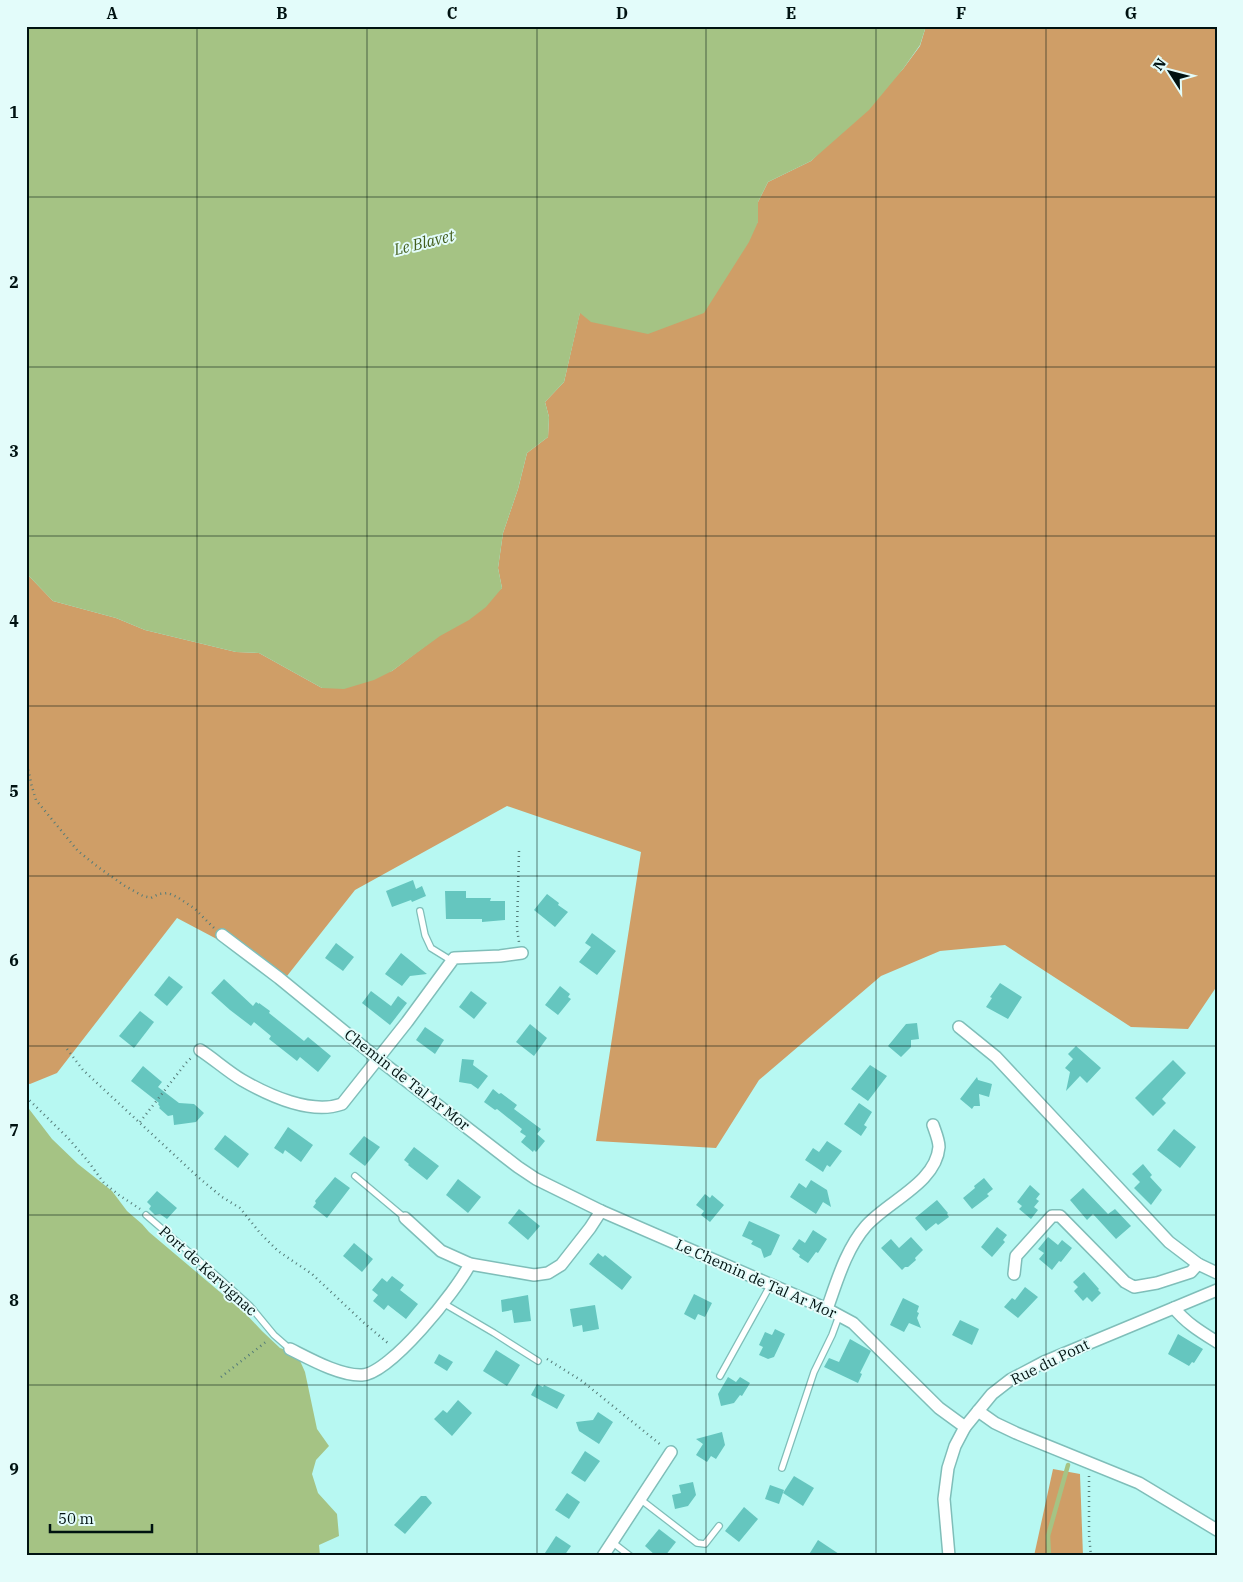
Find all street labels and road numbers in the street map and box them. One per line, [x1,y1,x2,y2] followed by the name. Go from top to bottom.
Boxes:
[341,1025,474,1135] street label: Chemin de Tal Ar Mor
[155,1222,262,1320] street label: Port de Kervignac
[673,1234,840,1323] street label: Le Chemin de Tal Ar Mor
[1007,1334,1092,1389] street label: Rue du Pont

